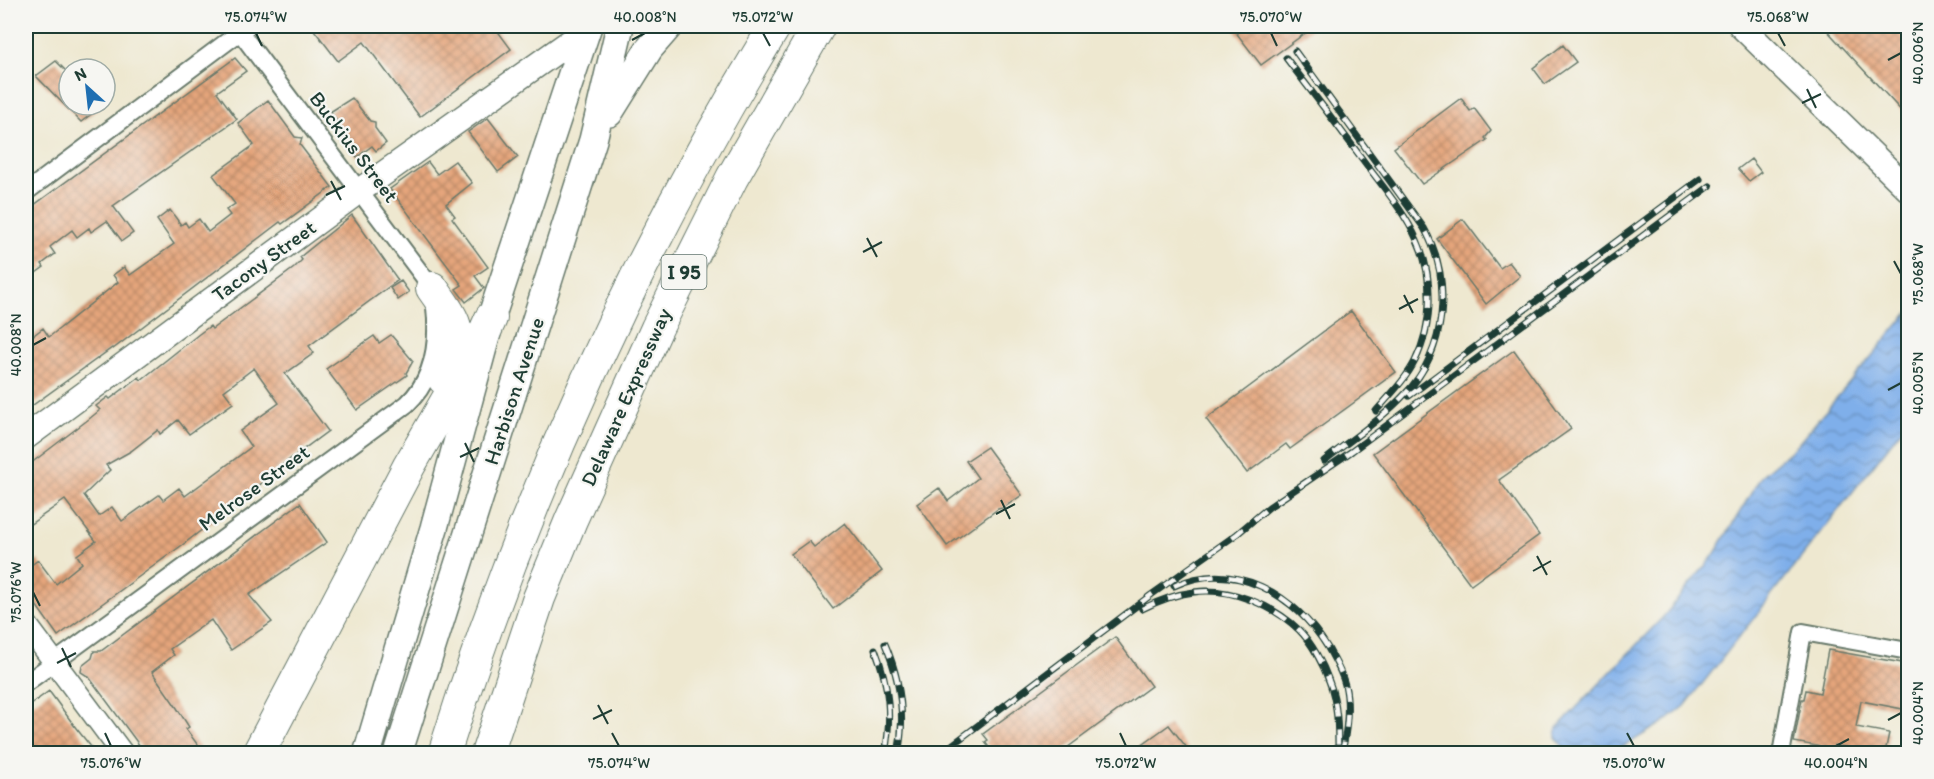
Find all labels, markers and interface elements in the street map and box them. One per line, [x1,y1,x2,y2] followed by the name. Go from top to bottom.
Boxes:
[225,8,287,26] text: 75.074°W
[613,8,677,26] text: 40.008°N
[733,8,794,26] text: 75.072°W
[1240,8,1302,26] text: 75.070°W
[1747,8,1809,26] text: 75.068°W
[1909,22,1927,84] text: 40.006°N
[57,57,117,117] north arrow
[71,63,90,85] text: N
[305,86,404,207] street label: Buckius Street
[207,214,321,307] street label: Tacony Street
[1909,243,1927,305] text: 75.068°W
[662,255,706,289] road number: I 95
[575,304,676,490] street label: Delaware Expressway
[7,313,25,377] text: 40.008°N
[478,314,549,468] street label: Harbison Avenue
[1909,352,1927,414] text: 40.005°N
[193,439,314,536] street label: Melrose Street
[7,561,25,622] text: 75.076°W
[1909,681,1927,745] text: 40.004°N
[81,754,142,772] text: 75.076°W
[588,754,650,772] text: 75.074°W
[1096,754,1157,772] text: 75.072°W
[1603,754,1665,772] text: 75.070°W
[1804,754,1868,772] text: 40.004°N

